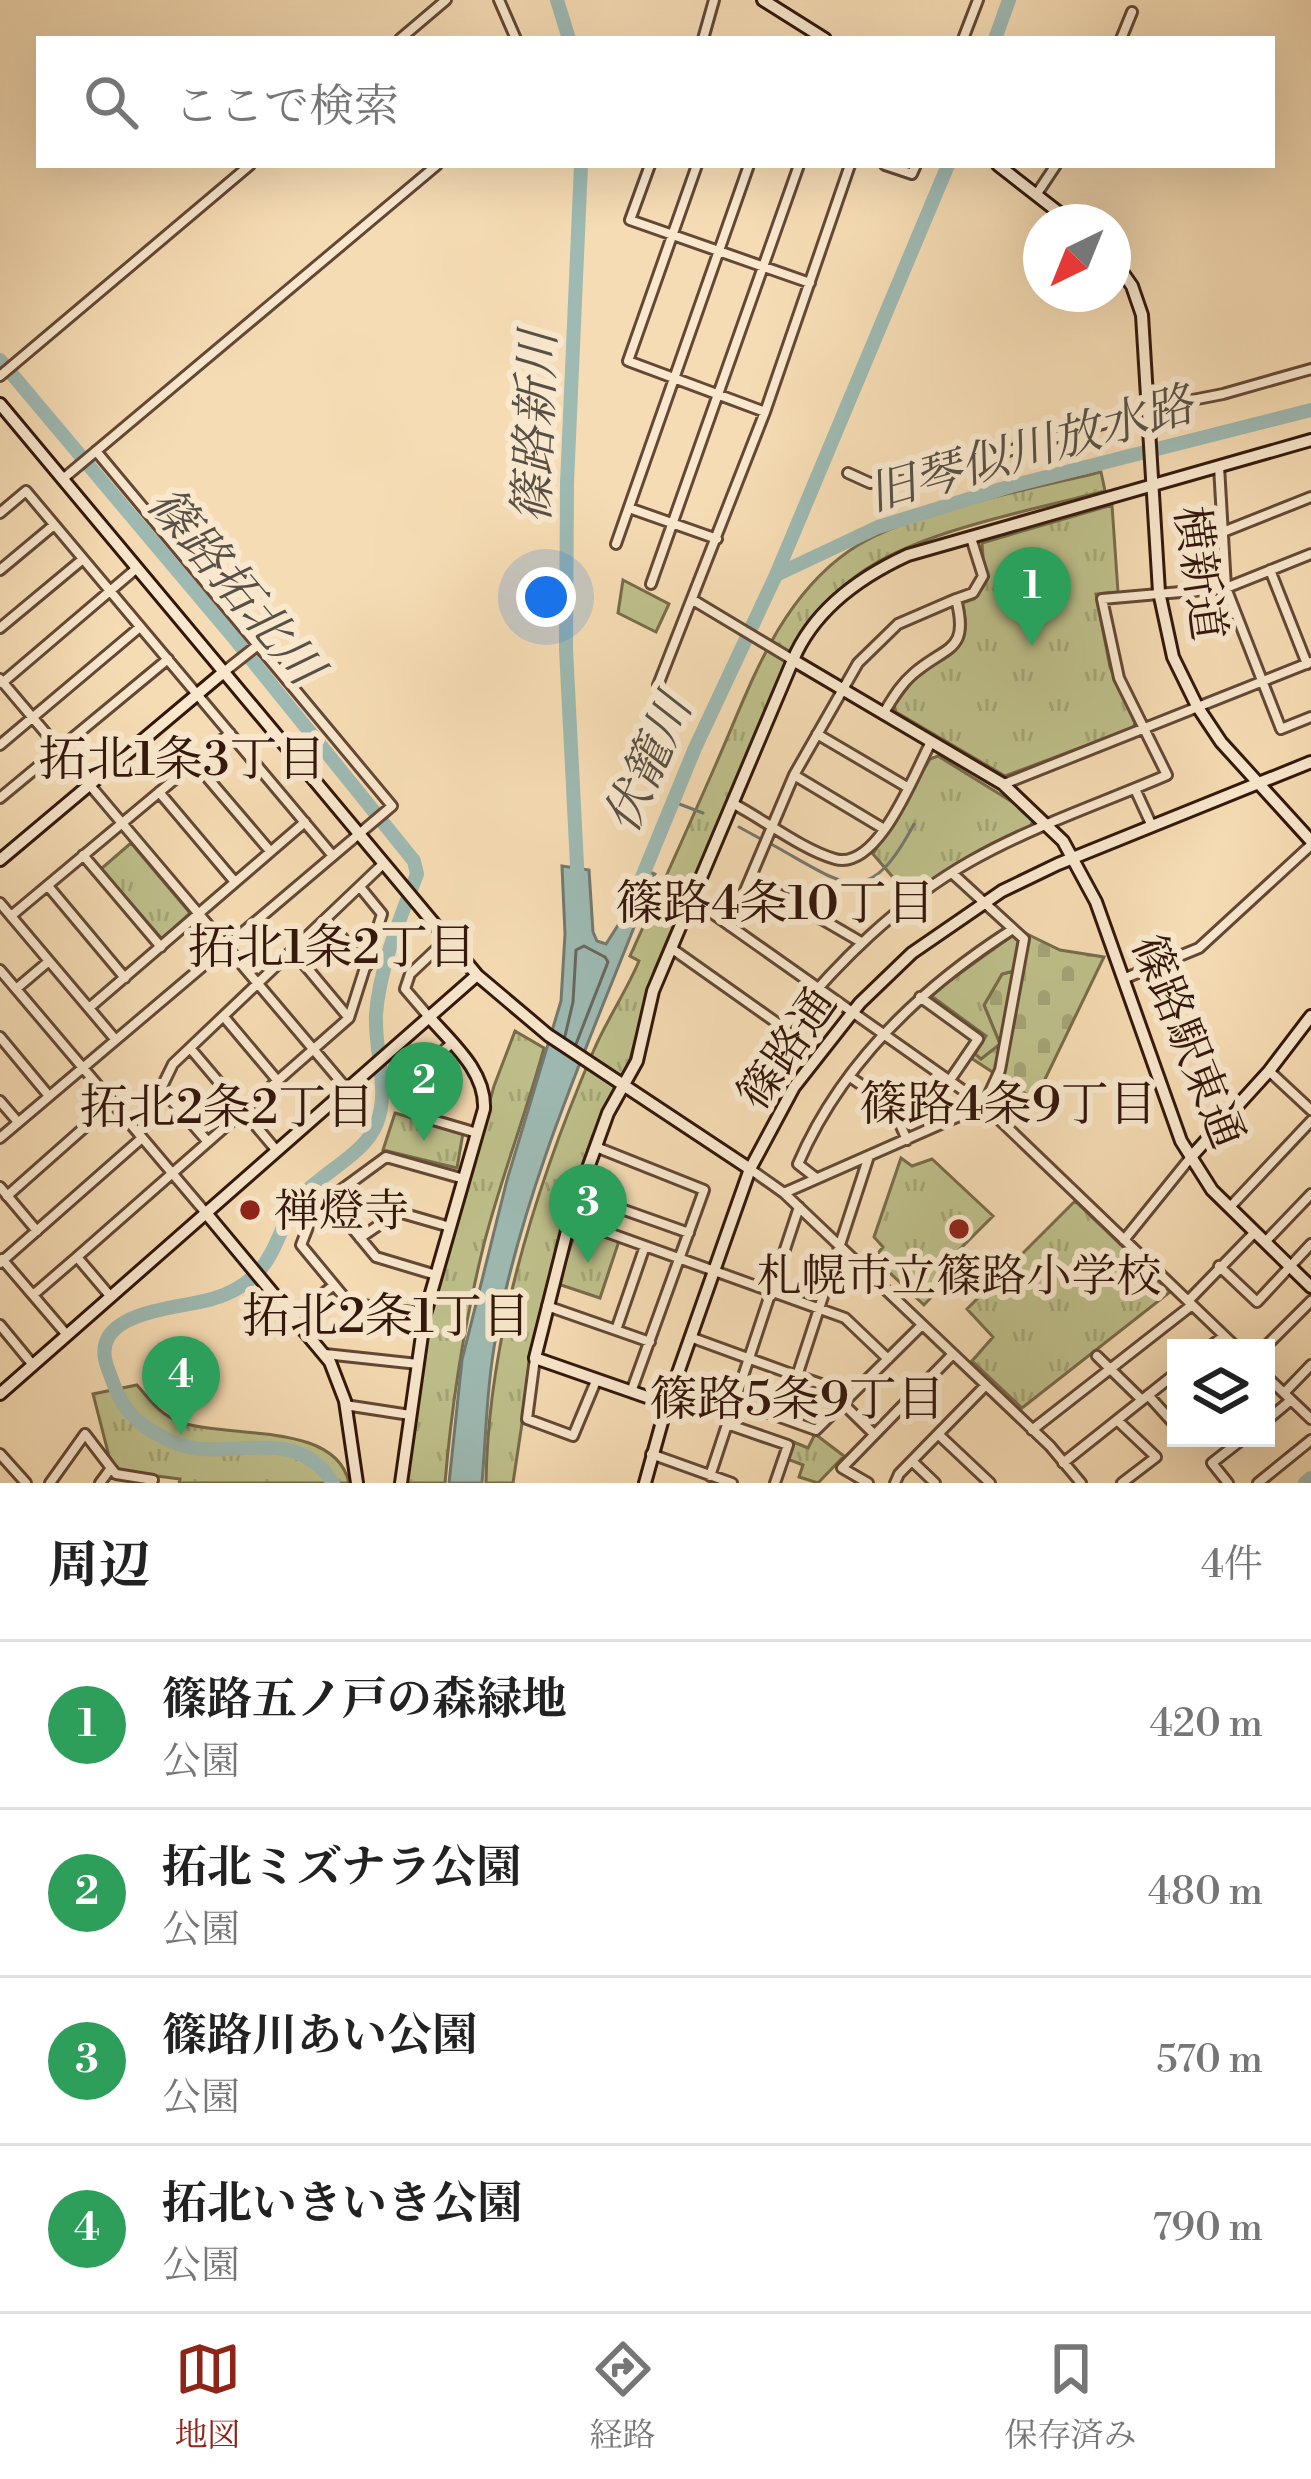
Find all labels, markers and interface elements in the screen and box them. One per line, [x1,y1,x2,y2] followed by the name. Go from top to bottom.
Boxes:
[36,36,1275,168] search box
[78,69,144,135] icon: search
[174,79,399,136] text: ここで検索
[1023,204,1131,312] north arrow
[504,325,571,524] water label: 篠路新川
[861,375,1203,526] water label: 旧琴似川放水路
[134,476,337,702] water label: 篠路拓北川
[1161,503,1236,644] street label: 横新道
[993,547,1071,646] pin: 1
[516,567,576,627] your location
[593,682,708,842] water label: 伏籠川
[38,731,326,791] district label: 拓北1条3丁目
[615,875,935,935] district label: 篠路4条10丁目
[188,919,476,979] district label: 拓北1条2丁目
[1118,927,1255,1157] street label: 篠路駅東通
[726,978,850,1121] street label: 篠路通
[385,1042,463,1141] pin: 2
[859,1076,1157,1136] district label: 篠路4条9丁目
[80,1079,374,1139] district label: 拓北2条2丁目
[549,1164,627,1263] pin: 3
[274,1184,409,1241] place label: 禅燈寺
[237,1197,263,1223] marker: 禅燈寺
[946,1216,972,1242] marker: 札幌市立篠路小学校
[756,1249,1162,1306] place label: 札幌市立篠路小学校
[242,1288,530,1348] district label: 拓北2条1丁目
[142,1336,220,1435] pin: 4
[1167,1339,1275,1447] map controls
[1167,1339,1275,1447] button: layers
[649,1371,945,1431] district label: 篠路5条9丁目
[48,1535,150,1599] text: 周辺
[1201,1541,1263,1590] text: 4件
[162,1672,567,1729] text: 篠路五ノ戸の森緑地
[78,1700,96,1749] text: 1
[1150,1700,1263,1749] text: 420 m
[162,1738,240,1787] text: 公園
[162,1840,521,1897] text: 拓北ミズナラ公園
[75,1868,99,1917] text: 2
[1148,1868,1263,1917] text: 480 m
[162,1906,240,1955] text: 公園
[162,2008,477,2065] text: 篠路川あい公園
[75,2036,99,2085] text: 3
[1156,2036,1263,2085] text: 570 m
[162,2074,240,2123] text: 公園
[162,2176,522,2233] text: 拓北いきいき公園
[74,2204,100,2253] text: 4
[1152,2204,1263,2253] text: 790 m
[162,2242,240,2291] text: 公園
[175,2336,241,2457] tab: 地図
[590,2336,656,2457] tab: 経路
[1005,2336,1137,2457] tab: 保存済み

